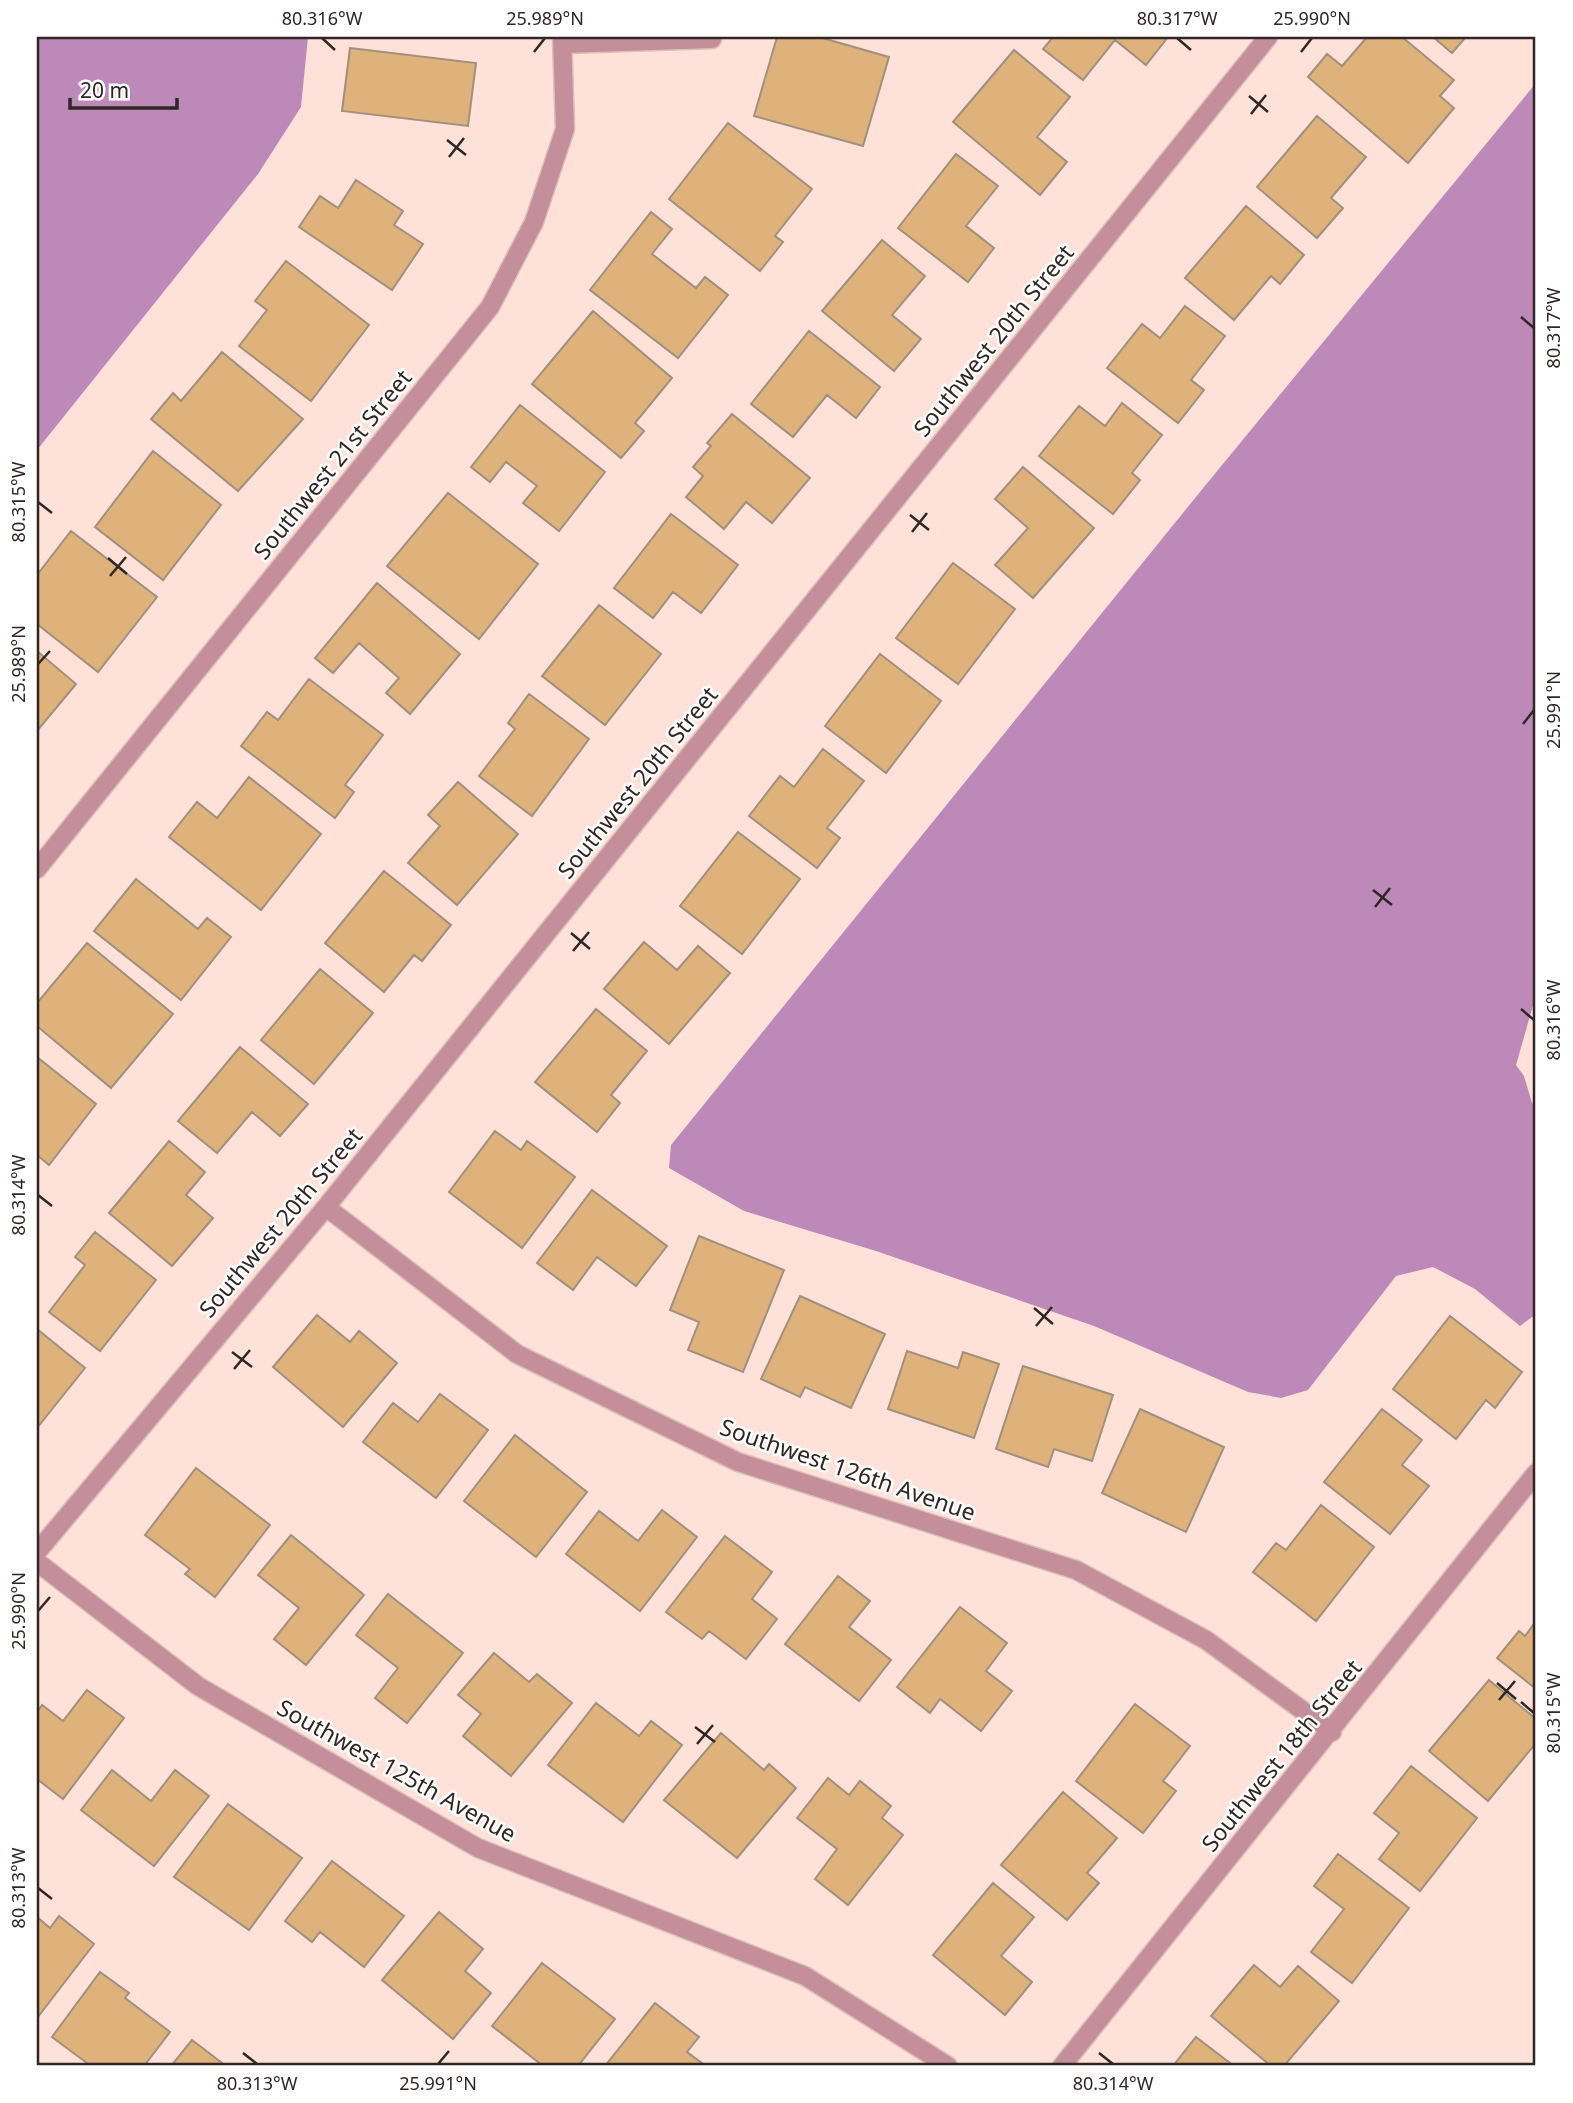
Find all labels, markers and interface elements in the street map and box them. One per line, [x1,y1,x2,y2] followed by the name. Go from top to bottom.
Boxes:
[282,6,363,30] text: 80.316°W
[506,6,584,30] text: 25.989°N
[1137,6,1218,30] text: 80.317°W
[1273,6,1351,30] text: 25.990°N
[70,66,177,110] scale bar
[80,76,129,104] text: 20 m
[905,237,1081,443] street label: Southwest 20th Street
[1541,287,1565,368] text: 80.317°W
[245,362,419,566] street label: Southwest 21st Street
[6,461,30,542] text: 80.315°W
[6,625,30,703] text: 25.989°N
[1541,671,1565,749] text: 25.991°N
[549,679,725,885] street label: Southwest 20th Street
[1541,979,1565,1060] text: 80.316°W
[191,1120,369,1324] street label: Southwest 20th Street
[6,1154,30,1235] text: 80.314°W
[716,1410,980,1528] street label: Southwest 126th Avenue
[6,1572,30,1650] text: 25.990°N
[1193,1652,1369,1858] street label: Southwest 18th Street
[1541,1672,1565,1753] text: 80.315°W
[272,1691,522,1849] street label: Southwest 125th Avenue
[6,1847,30,1928] text: 80.313°W
[217,2071,298,2095] text: 80.313°W
[399,2071,477,2095] text: 25.991°N
[1073,2071,1154,2095] text: 80.314°W

